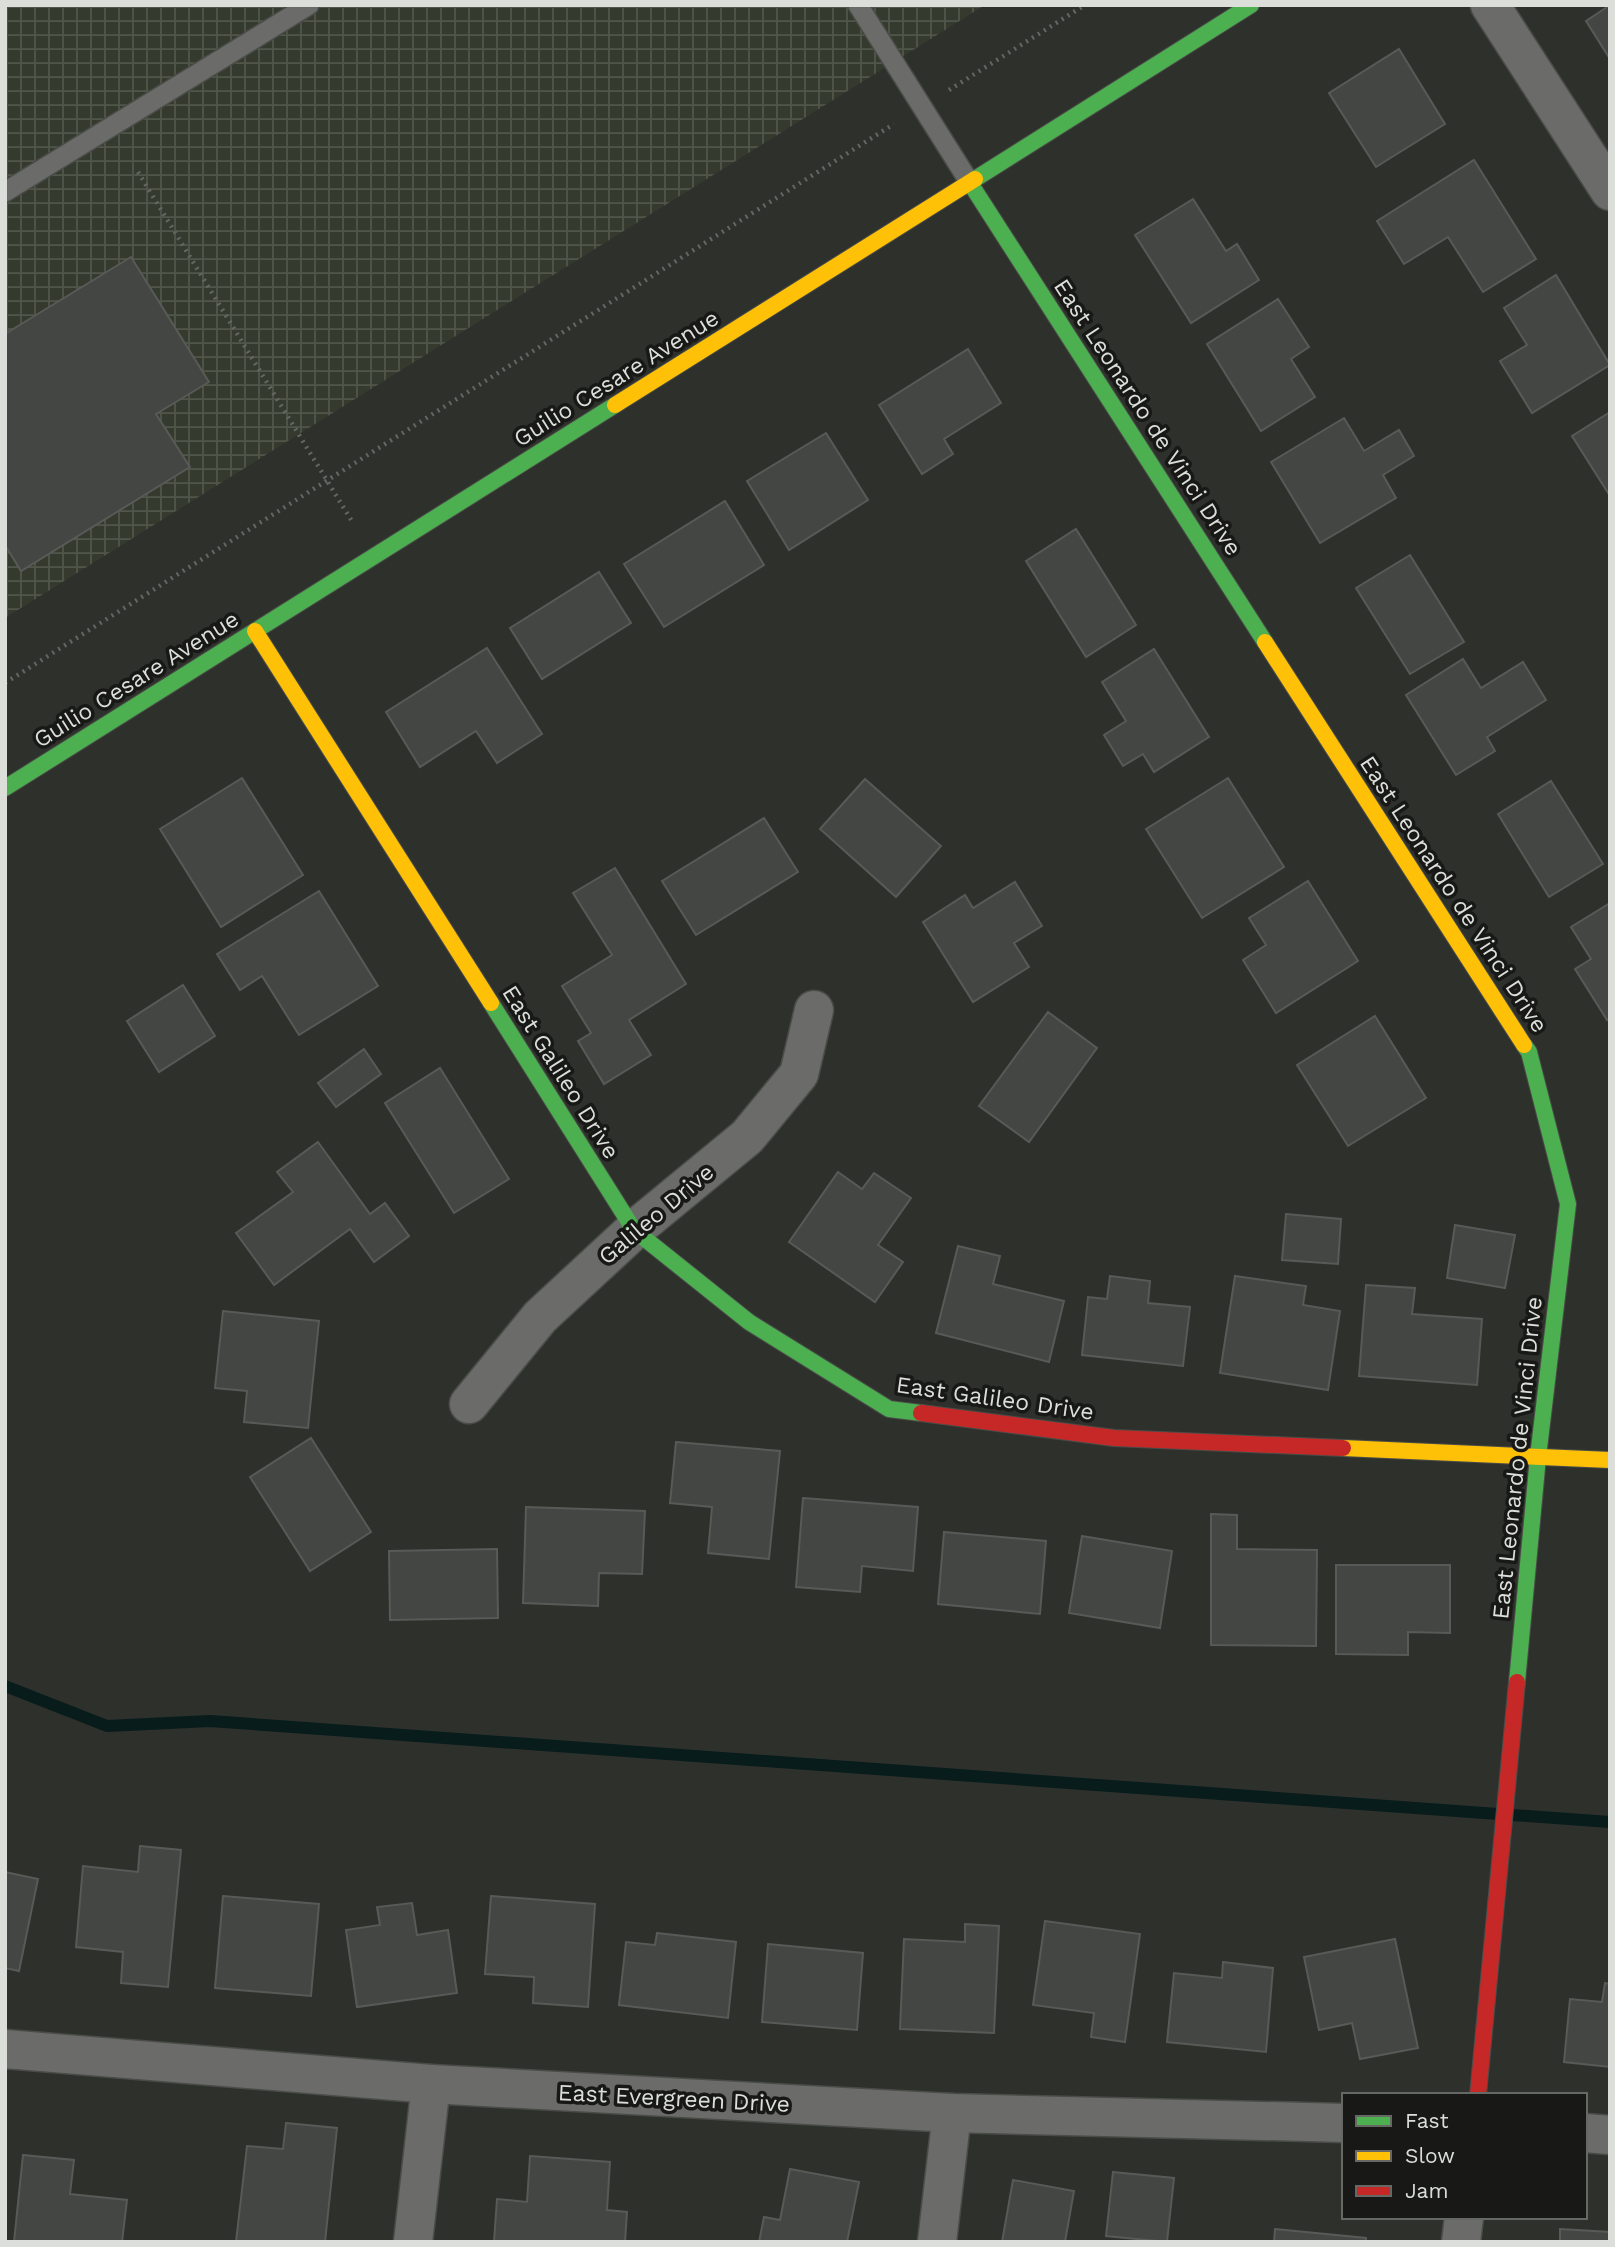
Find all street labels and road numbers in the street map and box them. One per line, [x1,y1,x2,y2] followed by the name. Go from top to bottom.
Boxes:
[1048,274,1247,561] street label: East Leonardo de Vinci Drive
[509,304,724,453] street label: Guilio Cesare Avenue
[29,605,244,754] street label: Guilio Cesare Avenue
[1354,751,1553,1038] street label: East Leonardo de Vinci Drive
[496,981,625,1164] street label: East Galileo Drive
[593,1158,719,1270] street label: Galileo Drive
[1487,1295,1548,1621] street label: East Leonardo de Vinci Drive
[894,1371,1095,1426] street label: East Galileo Drive
[557,2079,791,2118] street label: East Evergreen Drive

